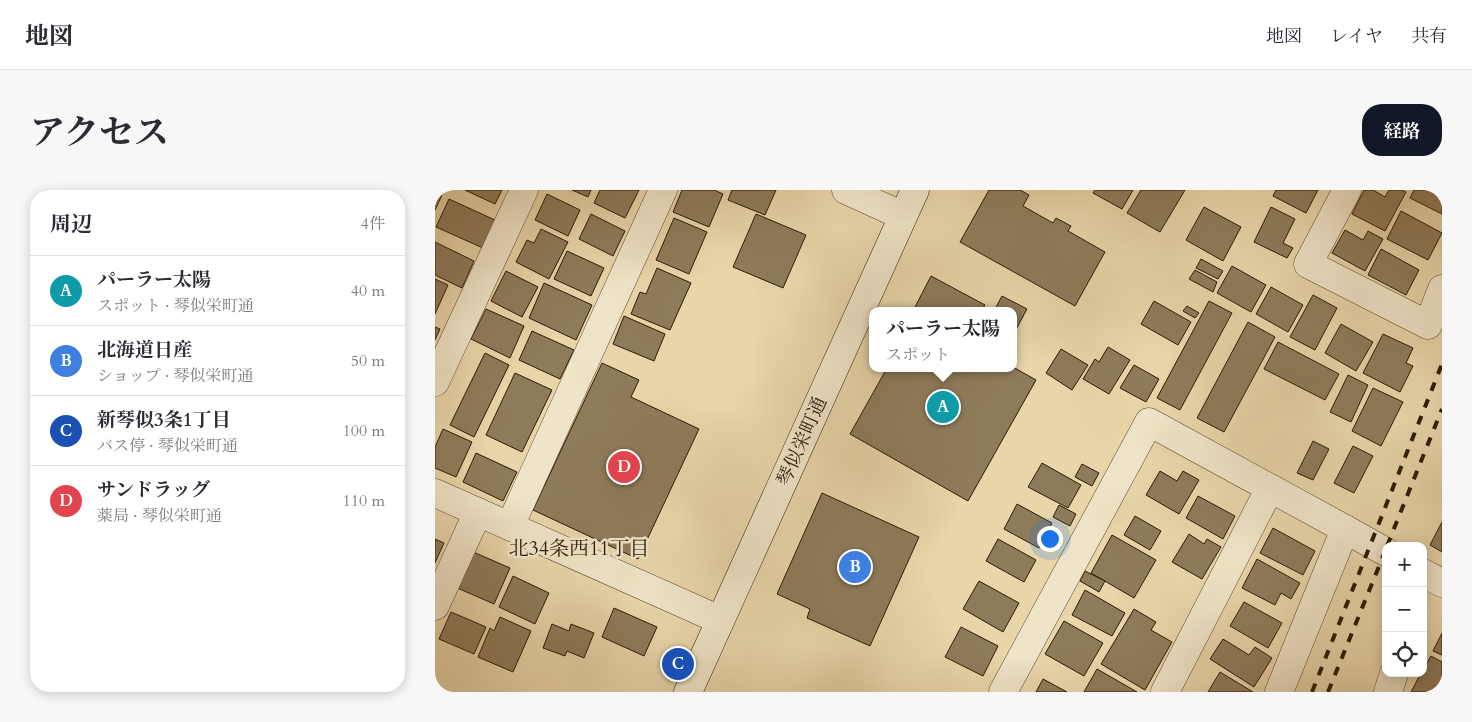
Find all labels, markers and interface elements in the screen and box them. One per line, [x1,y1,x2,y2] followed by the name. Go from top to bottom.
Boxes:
[25,20,73,53] text: 地図
[1266,24,1302,49] text: 地図
[1330,24,1383,49] text: レイヤ
[1411,24,1447,49] text: 共有
[1362,104,1442,156] button: 経路
[30,109,169,157] text: アクセス
[50,210,92,239] text: 周辺
[361,213,385,235] text: 4件
[97,267,211,293] text: パーラー太陽
[60,280,72,302] text: A
[351,280,385,302] text: 40 m
[97,295,254,317] text: スポット · 琴似栄町通
[869,307,1017,372] popup
[886,316,1000,342] text: パーラー太陽
[97,337,192,363] text: 北海道日産
[886,344,950,366] text: スポット
[60,350,72,372] text: B
[351,350,385,372] text: 50 m
[97,365,253,387] text: ショップ · 琴似栄町通
[927,388,959,426] pin: A
[771,393,833,490] street label: 琴似栄町通
[97,407,230,433] text: 新琴似3条1丁目
[60,420,72,442] text: C
[343,420,385,442] text: 100 m
[97,435,238,457] text: バス停 · 琴似栄町通
[608,448,640,486] pin: D
[97,477,210,503] text: サンドラッグ
[59,490,73,512] text: D
[343,490,385,512] text: 110 m
[97,505,222,527] text: 薬局 · 琴似栄町通
[1037,526,1063,552] your location
[509,535,649,562] district label: 北34条西11丁目
[1382,542,1427,677] map controls
[1382,542,1427,587] button: +
[839,548,871,586] pin: B
[1382,587,1427,632] button: −
[1382,632,1427,677] button: locate
[662,645,694,683] pin: C

